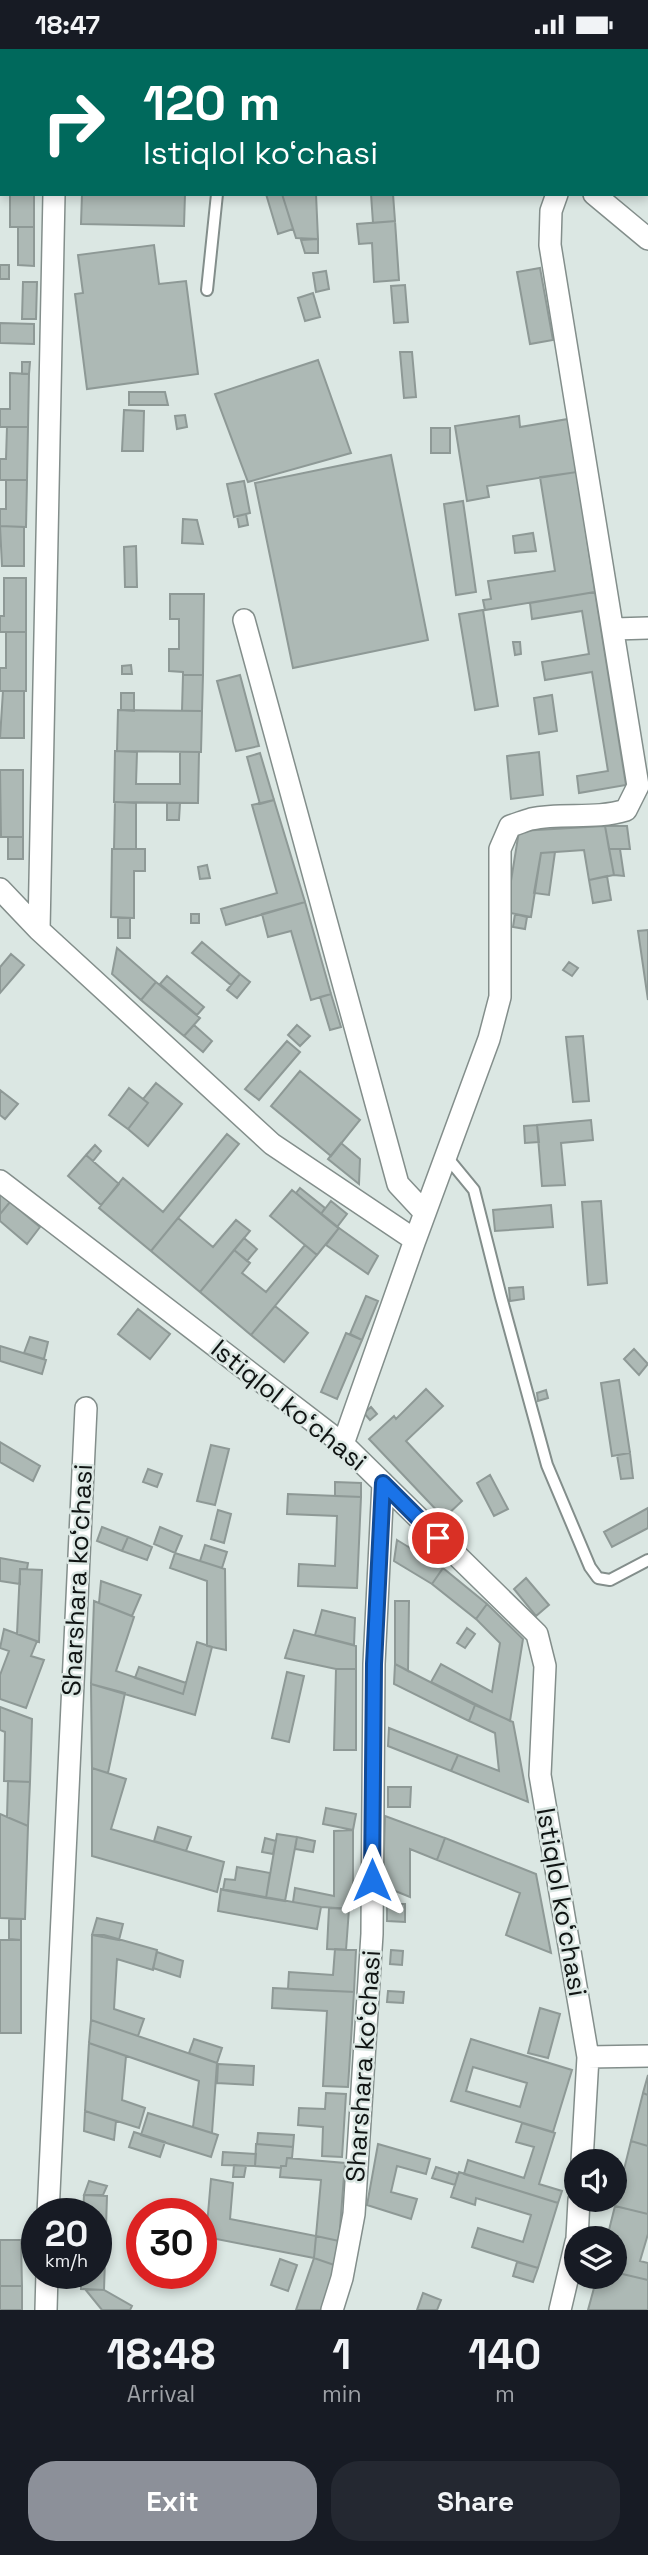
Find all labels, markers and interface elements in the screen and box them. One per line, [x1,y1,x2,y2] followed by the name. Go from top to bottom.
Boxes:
[35,8,100,42] text: 18:47
[143,72,280,134] text: 120 m
[28,77,119,168] icon: right
[143,133,378,173] text: Istiqlol koʻchasi
[204,1332,374,1478] street label: Istiqlol koʻchasi
[54,1463,100,1697] street label: Sharshara koʻchasi
[408,1508,468,1568] pin
[419,1519,457,1557] icon: arrive
[529,1805,595,1999] street label: Istiqlol koʻchasi
[335,1843,409,1917] position arrow
[338,1949,388,2183] street label: Sharshara koʻchasi
[564,2149,627,2289] map controls
[564,2149,627,2212] button: sound
[126,2198,217,2289] speed limit sign: 30
[45,2212,88,2256] text: 20
[564,2226,627,2289] button: layers
[45,2249,88,2272] text: km/h
[107,2328,215,2381] text: 18:48
[332,2328,351,2381] text: 1
[468,2328,541,2381] text: 140
[127,2379,195,2409] text: Arrival
[322,2379,362,2409] text: min
[495,2379,515,2409] text: m
[28,2461,317,2541] button: Exit
[331,2461,620,2541] button: Share

